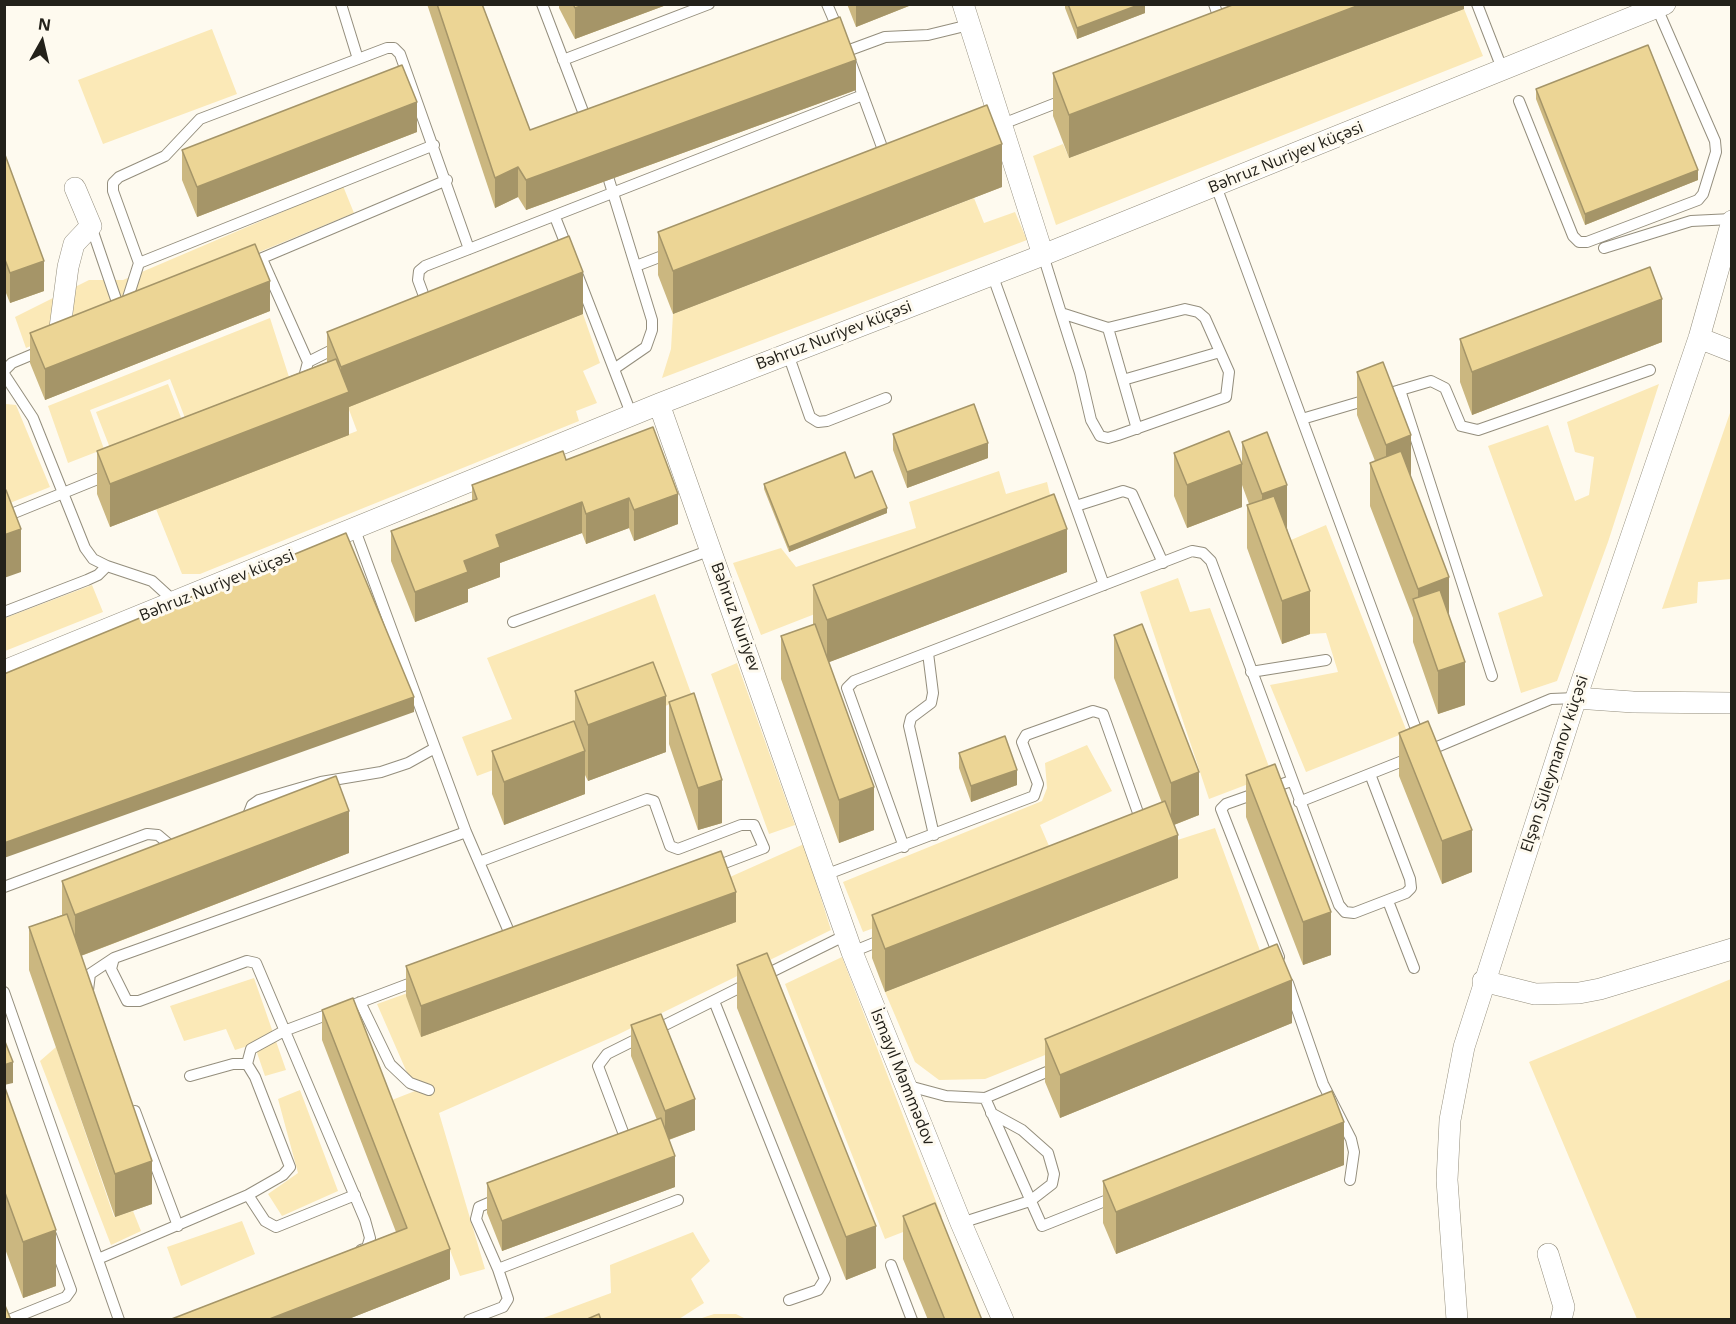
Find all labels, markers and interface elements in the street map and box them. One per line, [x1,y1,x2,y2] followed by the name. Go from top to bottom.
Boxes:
[12,12,72,72] north arrow
[37,12,52,36] text: N
[1206,118,1366,198] street label: Bəhruz Nuriyev küçəsi
[753,297,915,375] street label: Bəhruz Nuriyev küçəsi
[137,546,297,626] street label: Bəhruz Nuriyev küçəsi
[706,560,764,674] street label: Bəhruz Nuriyev
[1517,673,1593,855] street label: Elşən Süleymanov küçəsi
[866,1006,938,1148] street label: İsmayıl Məmmədov

